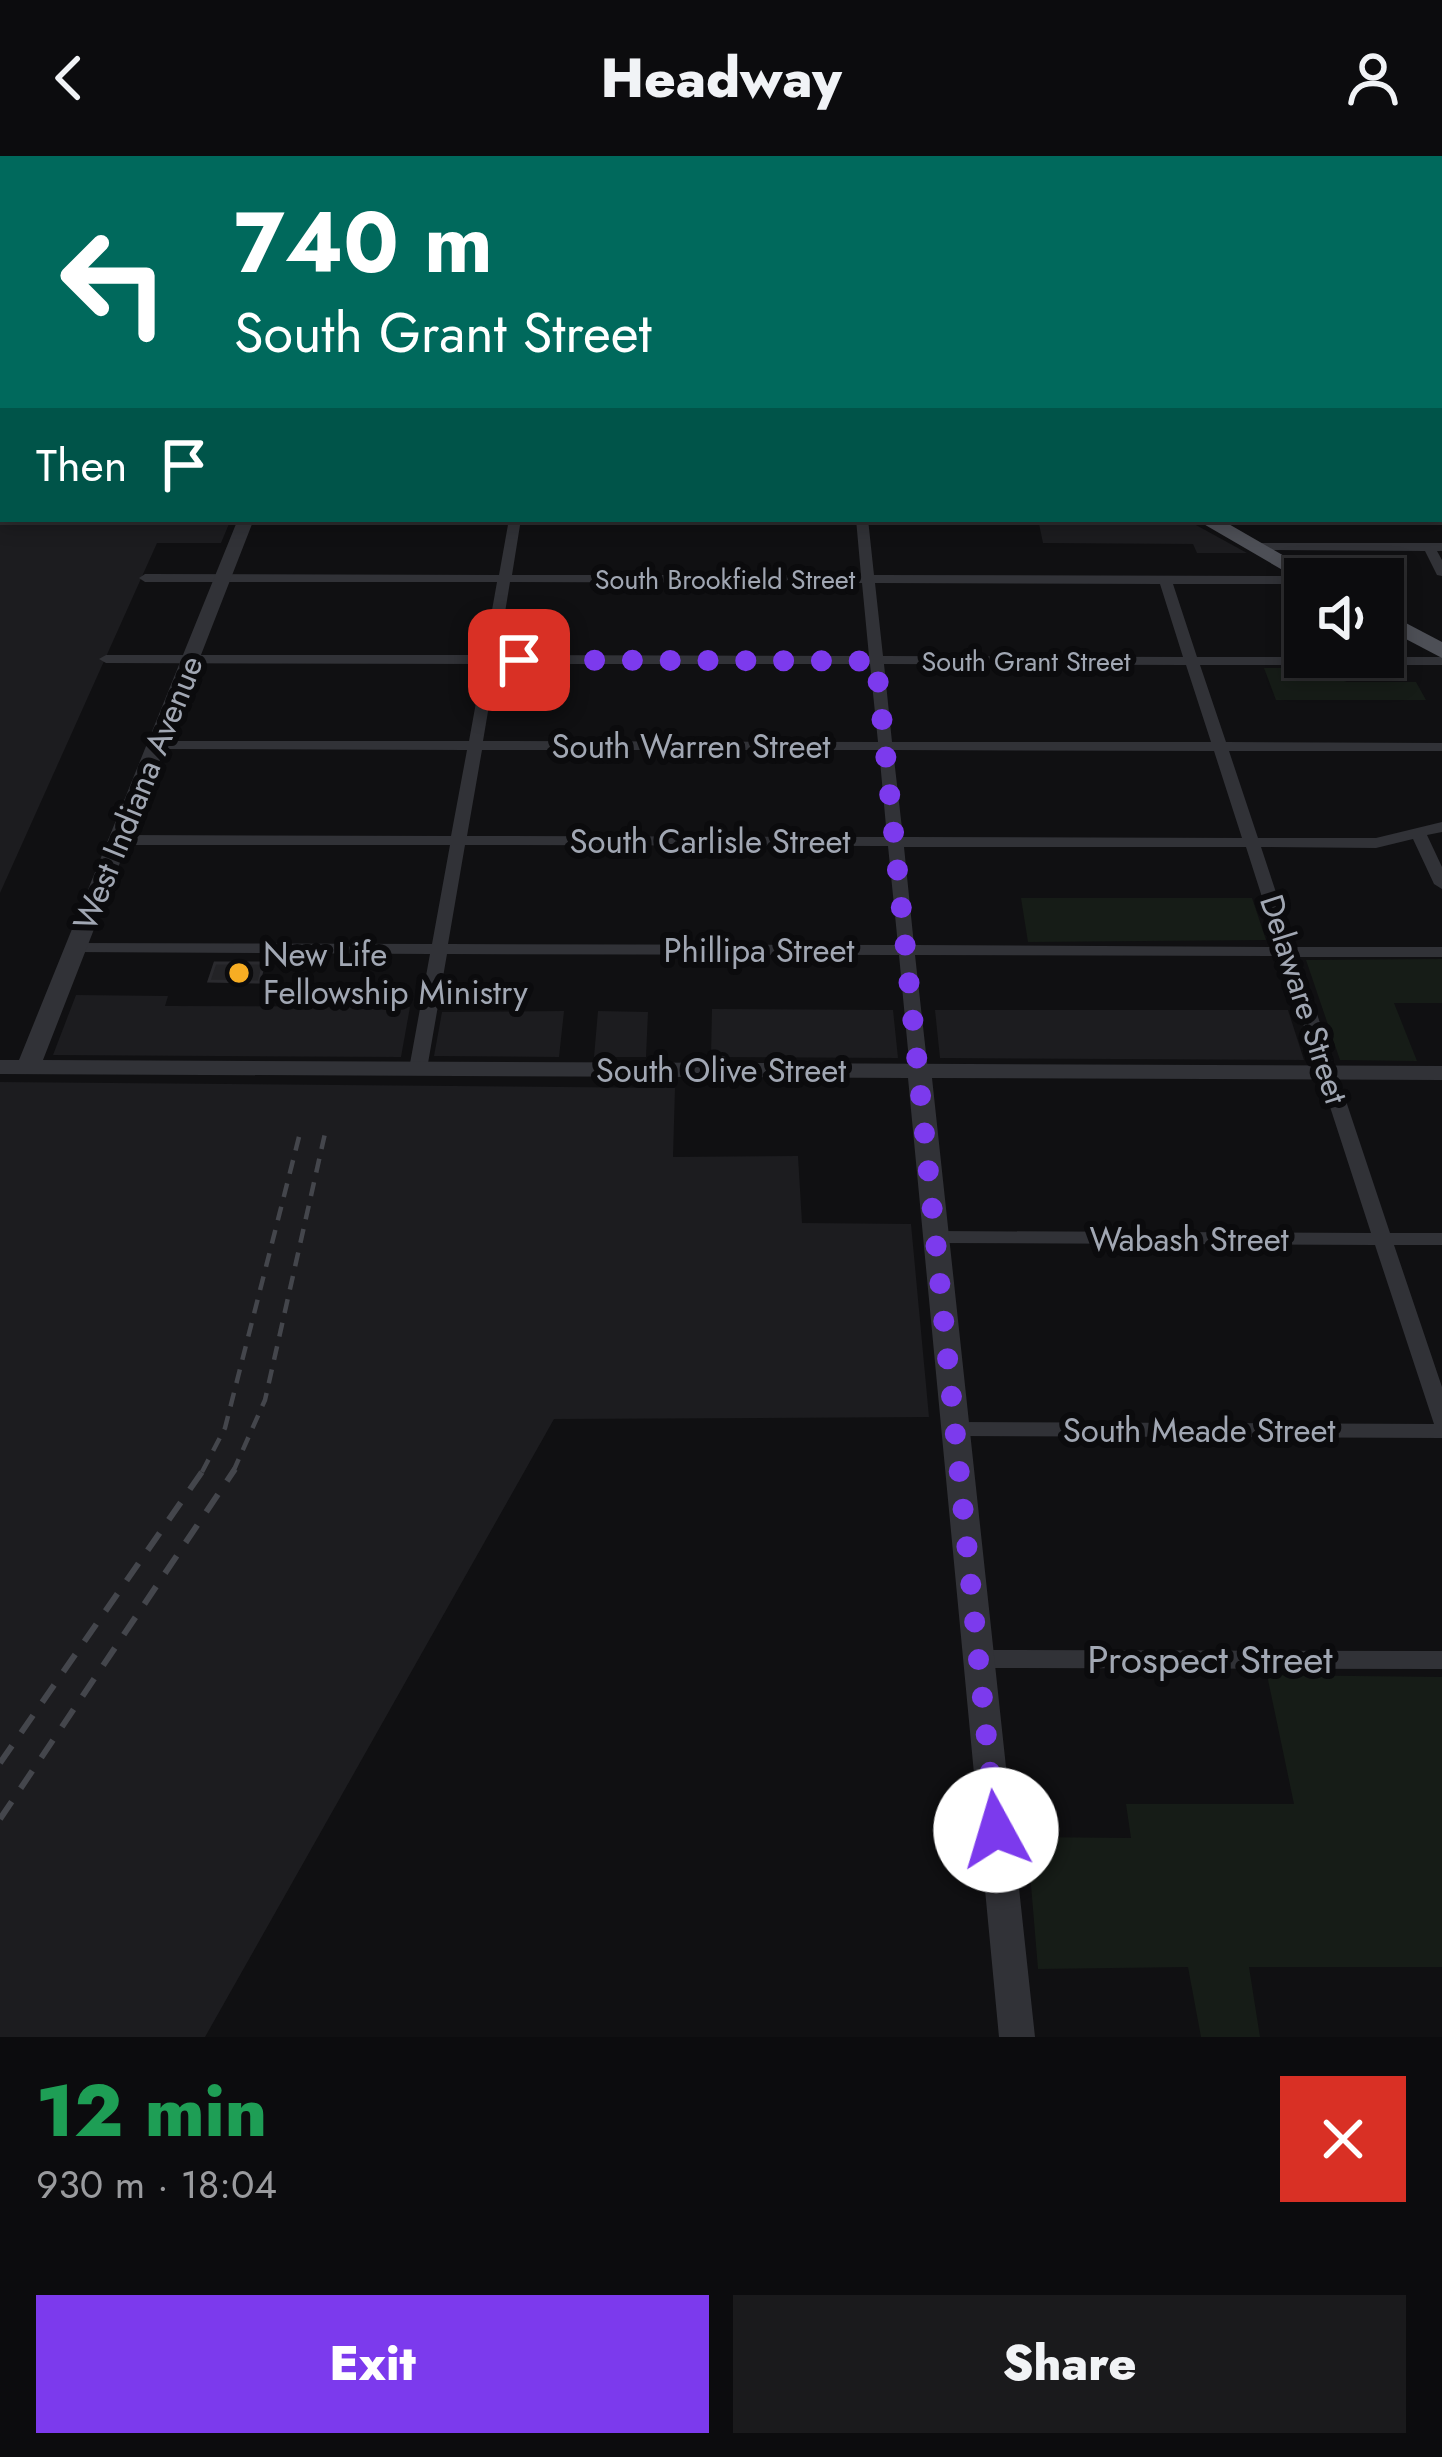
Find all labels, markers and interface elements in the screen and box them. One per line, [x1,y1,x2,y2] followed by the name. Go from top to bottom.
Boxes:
[600,39,842,117] text: Headway
[36,45,102,111] icon: back
[1340,45,1406,111] icon: person
[234,182,493,304] text: 740 m
[36,204,192,360] icon: left
[234,294,652,372] text: South Grant Street
[151,432,217,498] icon: arrive
[36,433,127,498] text: Then
[1284,558,1404,678] map controls
[1284,558,1404,678] button: sound
[595,560,856,599] street label: South Brookfield Street
[468,609,570,711] pin
[486,627,552,693] icon: arrive
[922,642,1131,681] street label: South Grant Street
[61,648,215,938] street label: West Indiana Avenue
[552,723,831,770] street label: South Warren Street
[569,818,851,865] street label: South Carlisle Street
[1248,888,1360,1110] street label: Delaware Street
[663,927,855,974] street label: Phillipa Street
[263,931,528,1016] place label: New Life Fellowship Ministry
[226,960,252,986] marker: New Life Fellowship Ministry
[596,1047,846,1094] street label: South Olive Street
[1089,1216,1289,1263] street label: Wabash Street
[1063,1407,1335,1454] street label: South Meade Street
[1087,1631,1333,1688] street label: Prospect Street
[933,1767,1059,1893] position arrow
[36,2059,267,2163] text: 12 min
[1280,2076,1406,2202] button: close
[36,2156,277,2213] text: 930 m · 18:04
[36,2295,709,2433] button: Exit
[733,2295,1406,2433] button: Share

